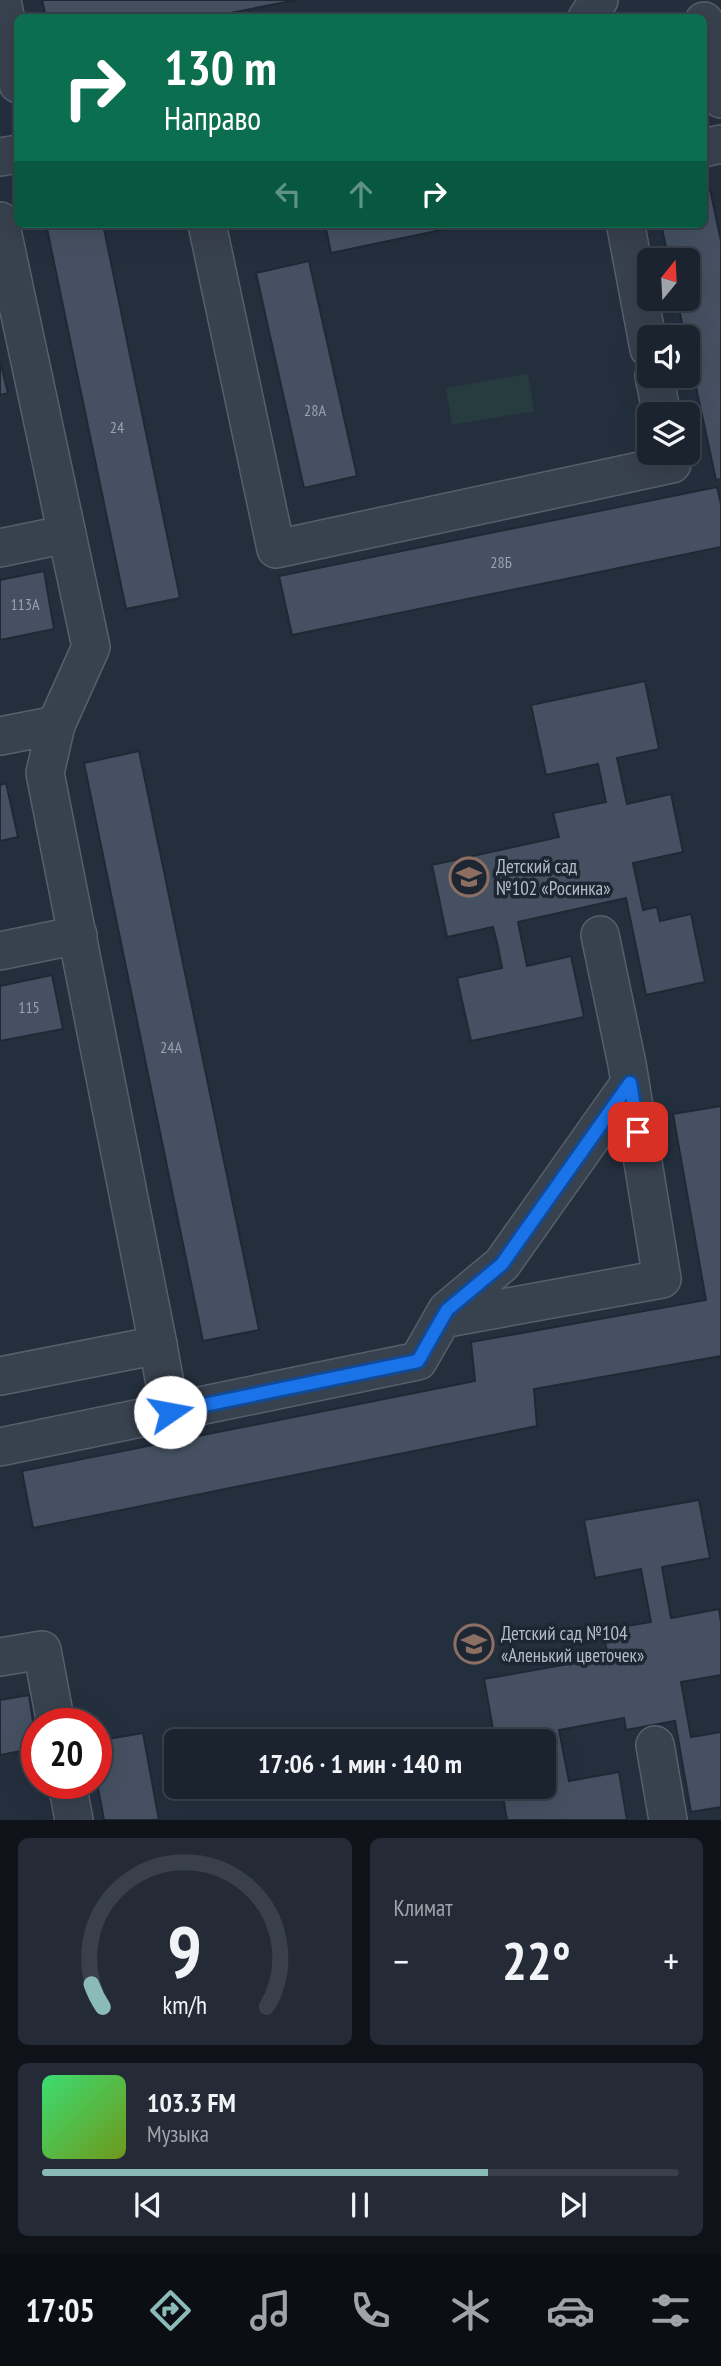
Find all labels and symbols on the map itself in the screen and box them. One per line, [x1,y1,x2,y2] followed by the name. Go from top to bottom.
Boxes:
[637,248,700,312] north arrow
[304,400,326,420] house number: 28А
[110,417,124,437] house number: 24
[490,552,512,572] house number: 28Б
[10,594,40,614] house number: 113А
[496,854,611,900] place label: Детский сад №102 «Росинка»
[448,856,490,898] school or university icon: Детский сад №102 «Росинка»
[18,997,40,1017] house number: 115
[160,1037,182,1057] house number: 24А
[608,1102,668,1162] pin
[133,1375,207,1449] position arrow
[501,1621,644,1667] place label: Детский сад №104 «Аленький цветочек»
[453,1623,495,1665] school or university icon: Детский сад №104 «Аленький цветочек»
[21,1708,112,1799] speed limit sign: 20

